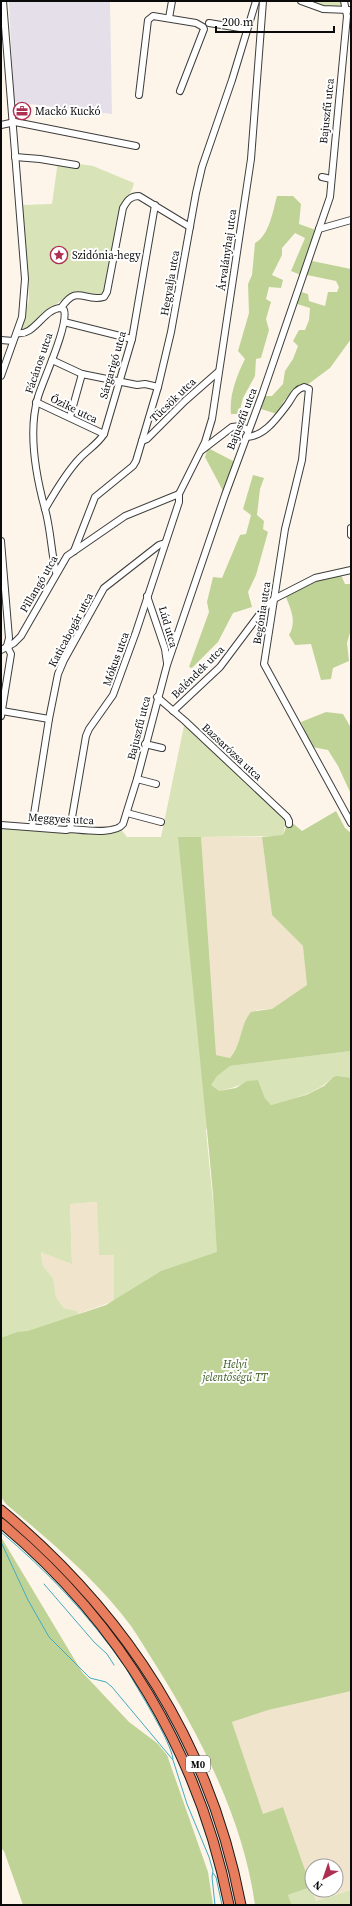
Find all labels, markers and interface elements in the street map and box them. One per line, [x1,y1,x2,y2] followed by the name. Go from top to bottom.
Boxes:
[216,8,334,34] scale bar
[222,14,254,30] text: 200 m
[316,77,338,144] street label: Bajuszfű utca
[12,101,32,121] office icon: Mackó Kuckó
[35,104,100,119] place label: Mackó Kuckó
[214,208,240,292] street label: Árvalányhaj utca
[49,245,69,265] place icon: Szidónia-hegy
[72,248,141,263] place label: Szidónia-hegy
[157,249,183,317] street label: Hegyalja utca
[96,329,130,401] street label: Sárgarigó utca
[22,330,57,395] street label: Fácános utca
[147,374,199,426] street label: Tücsök utca
[223,385,261,452] street label: Bajuszfű utca
[48,391,101,427] street label: Őzike utca
[17,552,62,615] street label: Pillangó utca
[250,580,274,645] street label: Begónia utca
[45,590,97,670] street label: Katicabogár utca
[155,605,181,650] street label: Lúd utca
[99,630,133,688] street label: Mókus utca
[168,642,228,702] street label: Beléndek utca
[124,694,154,762] street label: Bajuszfű utca
[199,720,266,784] street label: Bazsarózsa utca
[28,810,95,828] street label: Meggyes utca
[201,1357,268,1385] park label: Helyi jelentőségű TT
[186,1756,210,1772] road number: M0
[304,1858,344,1898] north arrow
[310,1877,326,1894] text: N

